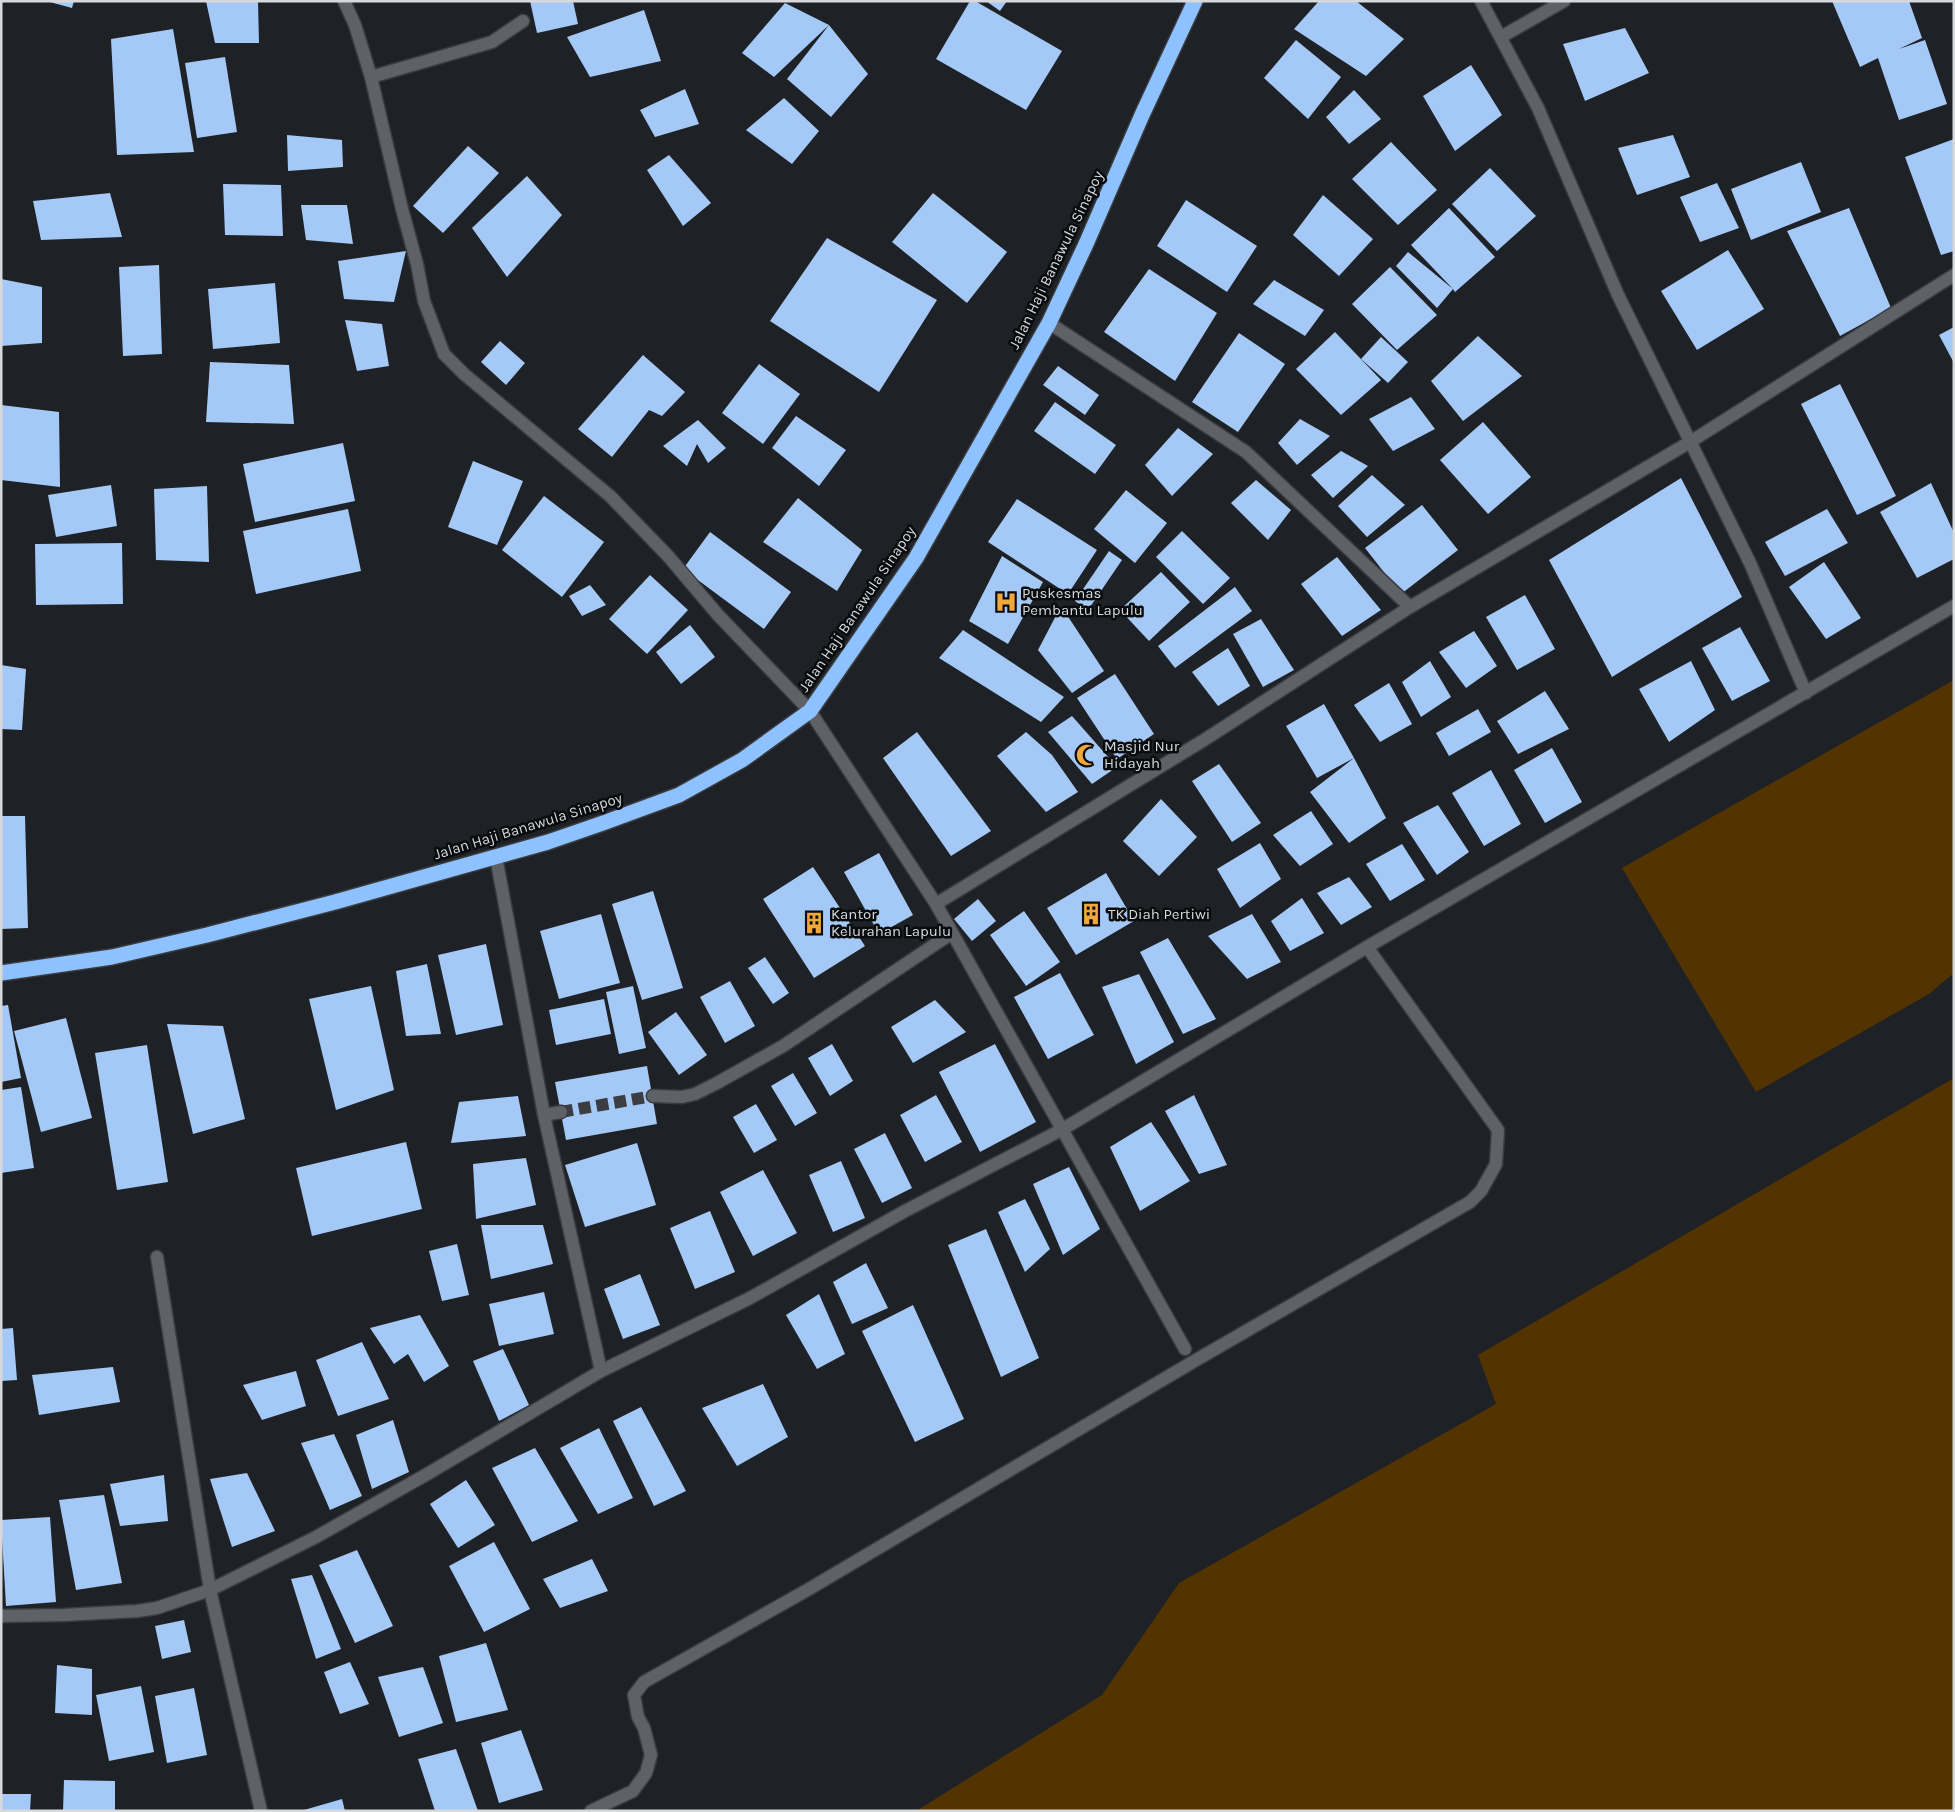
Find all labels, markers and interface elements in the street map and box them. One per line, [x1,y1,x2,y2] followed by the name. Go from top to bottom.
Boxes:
[1005,168,1107,352] street label: Jalan Haji Banawula Sinapoy
[795,523,919,695] street label: Jalan Haji Banawula Sinapoy
[1022,584,1143,619] place label: Puskesmas Pembantu Lapulu
[993,589,1019,615] hospital icon: Puskesmas Pembantu Lapulu
[1104,737,1180,772] place label: Masjid Nur Hidayah
[1074,742,1100,768] mosque icon: Masjid Nur Hidayah
[432,789,624,863] street label: Jalan Haji Banawula Sinapoy
[1078,901,1104,927] building icon: TK Diah Pertiwi
[831,905,951,940] place label: Kantor Kelurahan Lapulu
[1108,905,1210,923] place label: TK Diah Pertiwi
[801,910,827,936] building icon: Kantor Kelurahan Lapulu

